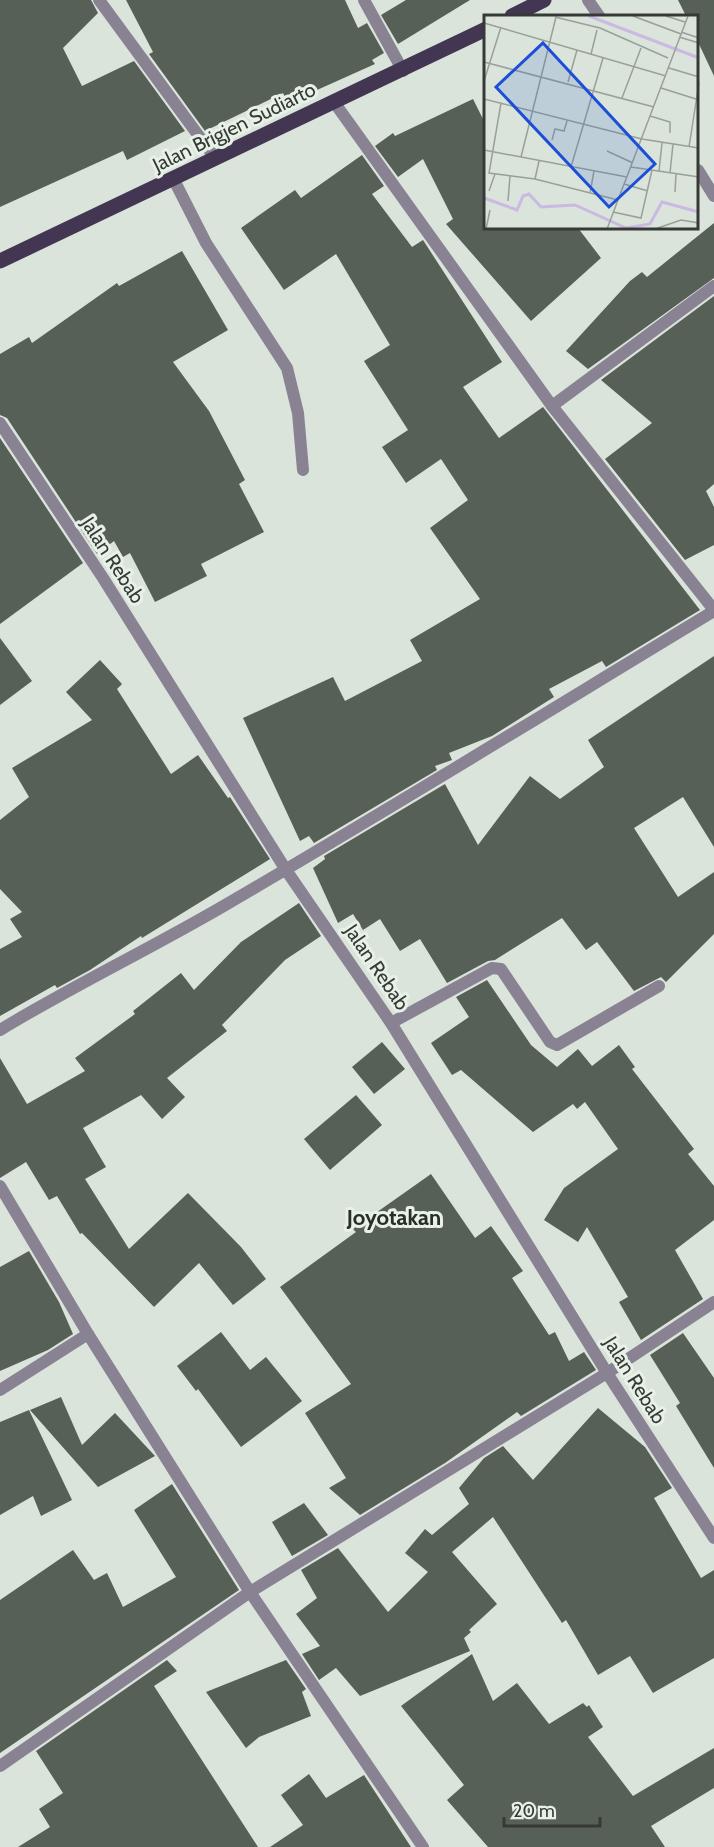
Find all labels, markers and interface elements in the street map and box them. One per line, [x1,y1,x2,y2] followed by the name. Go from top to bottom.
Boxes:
[484,15,699,230] inset map
[148,77,319,177] street label: Jalan Brigjen Sudiarto
[76,511,150,608] street label: Jalan Rebab
[339,919,414,1014] street label: Jalan Rebab
[346,1204,441,1231] district label: Joyotakan
[598,1331,671,1428] street label: Jalan Rebab
[504,1790,600,1828] scale bar
[513,1800,555,1822] text: 20 m

